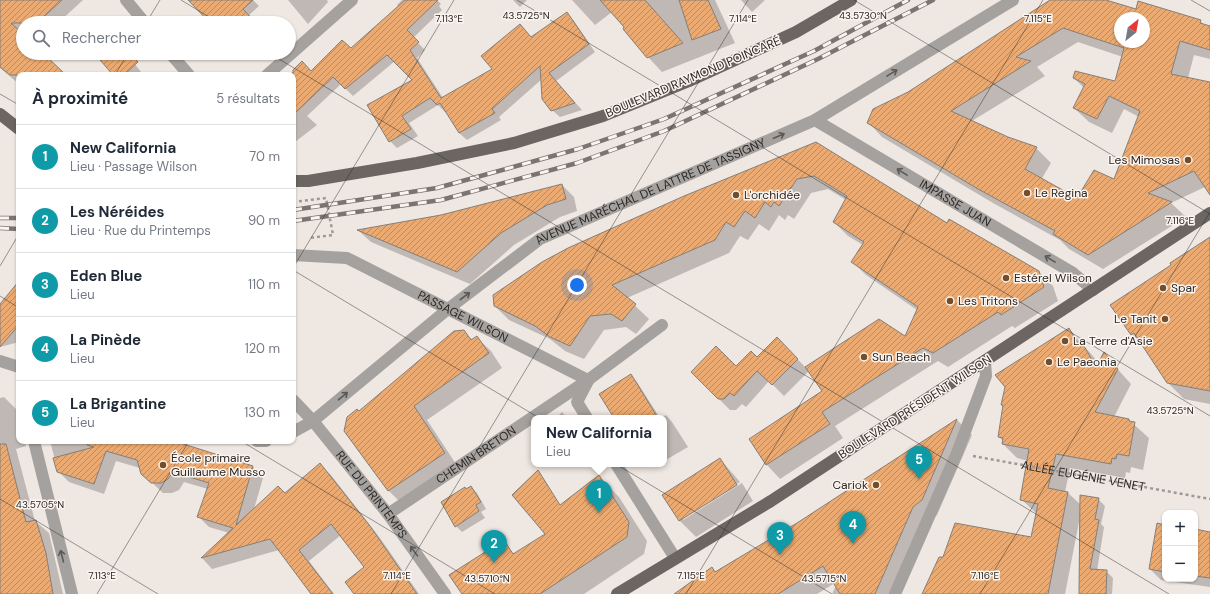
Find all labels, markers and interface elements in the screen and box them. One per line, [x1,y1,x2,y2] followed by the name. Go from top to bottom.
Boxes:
[502,9,550,22] text: 43.5725°N
[839,9,887,22] text: 43.5730°N
[435,12,463,25] text: 7.113°E
[729,12,757,25] text: 7.114°E
[1024,12,1052,25] text: 7.115°E
[1114,12,1150,48] north arrow
[16,16,296,60] search box
[30,27,52,49] icon: search
[62,28,141,48] text: Rechercher
[603,33,783,121] street label: BOULEVARD RAYMOND POINCARÉ
[886,69,897,77] one-way arrow
[32,87,128,109] text: À proximité
[216,90,280,107] text: 5 résultats
[772,132,784,139] one-way arrow
[532,134,768,248] street label: AVENUE MARÉCHAL DE LATTRE DE TASSIGNY
[70,138,176,158] text: New California
[43,148,47,165] text: 1
[249,148,280,165] text: 70 m
[1109,152,1180,168] place label: Les Mimosas
[1183,155,1193,165] marker: Les Mimosas
[70,158,197,175] text: Lieu · Passage Wilson
[896,167,908,175] one-way arrow
[917,176,994,231] street label: IMPASSE JUAN
[1035,185,1088,201] place label: Le Regina
[744,187,800,203] place label: L'orchidée
[1022,188,1032,198] marker: Le Regina
[731,190,741,200] marker: L'orchidée
[70,202,165,222] text: Les Néréides
[41,212,49,229] text: 2
[248,212,280,229] text: 90 m
[1166,214,1194,227] text: 7.116°E
[70,222,211,239] text: Lieu · Rue du Printemps
[1044,255,1056,263] one-way arrow
[70,266,142,286] text: Eden Blue
[1014,270,1092,286] place label: Estérel Wilson
[1001,273,1011,283] marker: Estérel Wilson
[567,275,587,295] your location
[41,276,49,293] text: 3
[248,276,280,293] text: 110 m
[1171,280,1197,296] place label: Spar
[1158,283,1168,293] marker: Spar
[70,286,95,303] text: Lieu
[415,287,511,346] street label: PASSAGE WILSON
[459,292,470,300] one-way arrow
[958,293,1018,309] place label: Les Tritons
[945,296,955,306] marker: Les Tritons
[1114,311,1157,327] place label: Le Tanit
[1160,314,1170,324] marker: Le Tanit
[70,330,141,350] text: La Pinède
[1073,333,1153,349] place label: La Terre d'Asie
[1060,336,1070,346] marker: La Terre d'Asie
[41,340,49,357] text: 4
[245,340,280,357] text: 120 m
[872,349,930,365] place label: Sun Beach
[70,350,95,367] text: Lieu
[835,351,995,463] street label: BOULEVARD PRÉSIDENT WILSON
[859,352,869,362] marker: Sun Beach
[1057,354,1117,370] place label: Le Paeonia
[1044,357,1054,367] marker: Le Paeonia
[337,391,348,400] one-way arrow
[70,394,166,414] text: La Brigantine
[41,404,49,421] text: 5
[244,404,280,421] text: 130 m
[1146,404,1194,417] text: 43.5725°N
[70,414,95,431] text: Lieu
[531,415,667,467] popup
[433,422,519,488] street label: CHEMIN BRETON
[546,423,652,443] text: New California
[546,443,571,460] text: Lieu
[906,446,932,479] pin: 5
[332,447,411,542] street label: RUE DU PRINTEMPS
[171,450,265,480] place label: École primaire Guillaume Musso
[1020,457,1147,495] street label: ALLÉE EUGÉNIE VENET
[158,460,168,470] marker: École primaire Guillaume Musso
[832,477,868,493] place label: Cariok
[586,480,612,513] pin: 1
[871,480,881,490] marker: Cariok
[16,498,64,511] text: 43.5705°N
[1162,510,1198,582] map controls
[1162,510,1198,546] button: +
[840,511,866,544] pin: 4
[767,522,793,555] pin: 3
[481,530,507,563] pin: 2
[410,546,418,557] one-way arrow
[1162,546,1198,582] button: −
[58,550,66,563] one-way arrow
[88,569,116,582] text: 7.113°E
[383,569,411,582] text: 7.114°E
[677,569,705,582] text: 7.115°E
[971,569,999,582] text: 7.116°E
[464,572,510,585] text: 43.5710°N
[802,572,846,585] text: 43.5715°N

